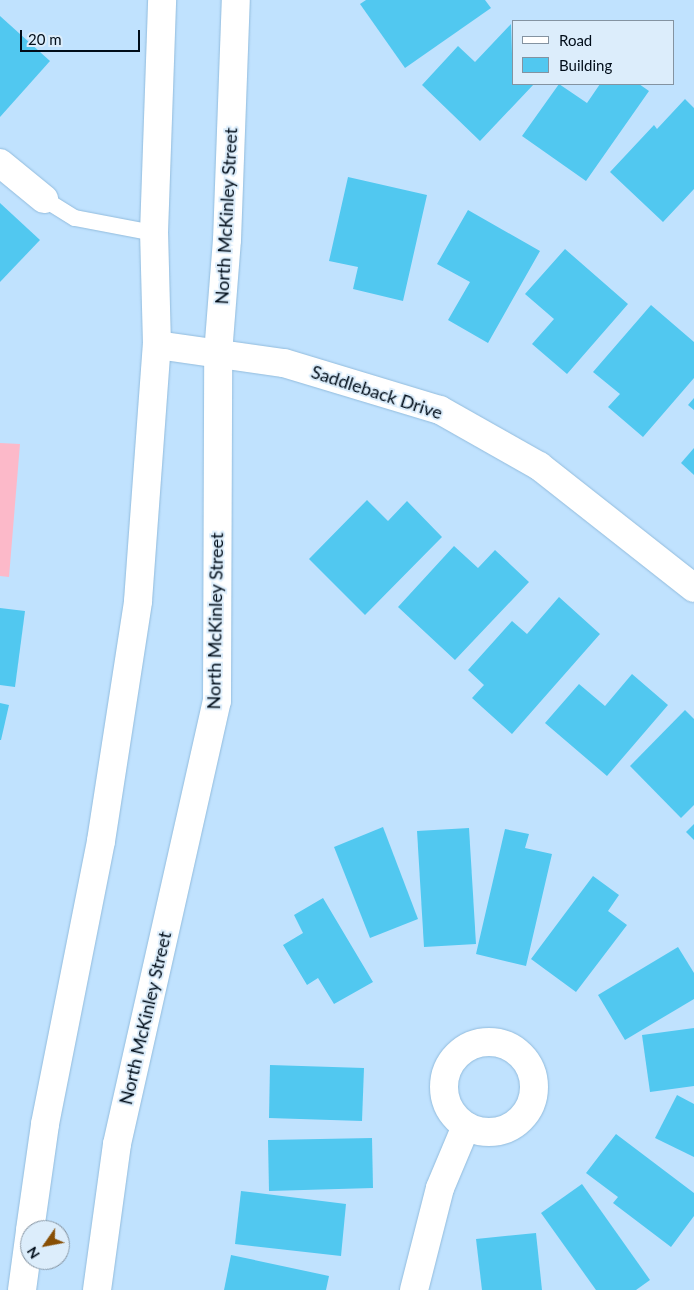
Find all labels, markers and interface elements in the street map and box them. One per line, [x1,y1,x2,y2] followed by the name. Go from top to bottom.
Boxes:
[22,20,142,52] scale bar
[512,20,674,85] legend
[28,30,62,48] text: 20 m
[559,31,592,49] text: Road
[559,56,612,74] text: Building
[211,127,241,305] street label: North McKinley Street
[309,361,445,423] street label: Saddleback Drive
[203,532,227,710] street label: North McKinley Street
[115,929,175,1107] street label: North McKinley Street
[20,1220,70,1270] north arrow
[23,1244,43,1262] text: N

